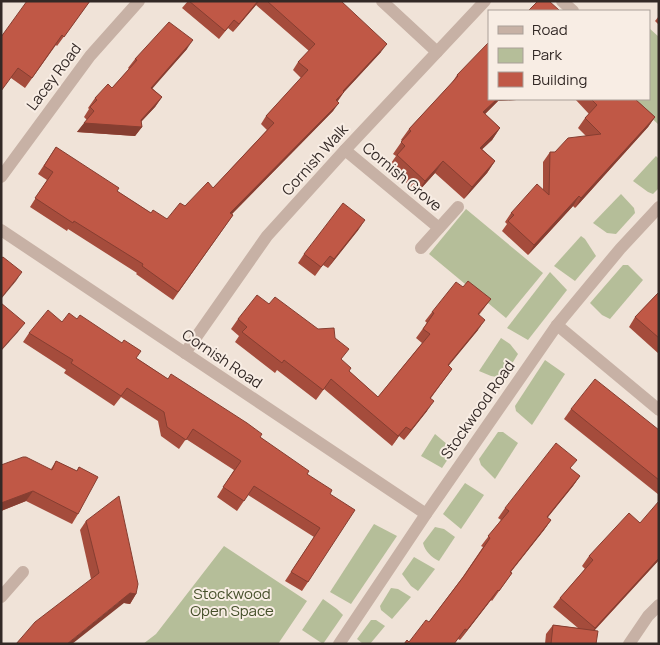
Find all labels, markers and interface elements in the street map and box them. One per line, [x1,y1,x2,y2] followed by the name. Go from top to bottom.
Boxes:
[488,10,650,100] legend
[532,19,568,40] text: Road
[21,39,86,115] street label: Lacey Road
[532,44,562,65] text: Park
[532,69,587,90] text: Building
[277,119,353,200] street label: Cornish Walk
[358,137,447,216] street label: Cornish Grove
[178,324,267,393] street label: Cornish Road
[436,356,519,463] street label: Stockwood Road
[190,583,274,621] park label: Stockwood Open Space

